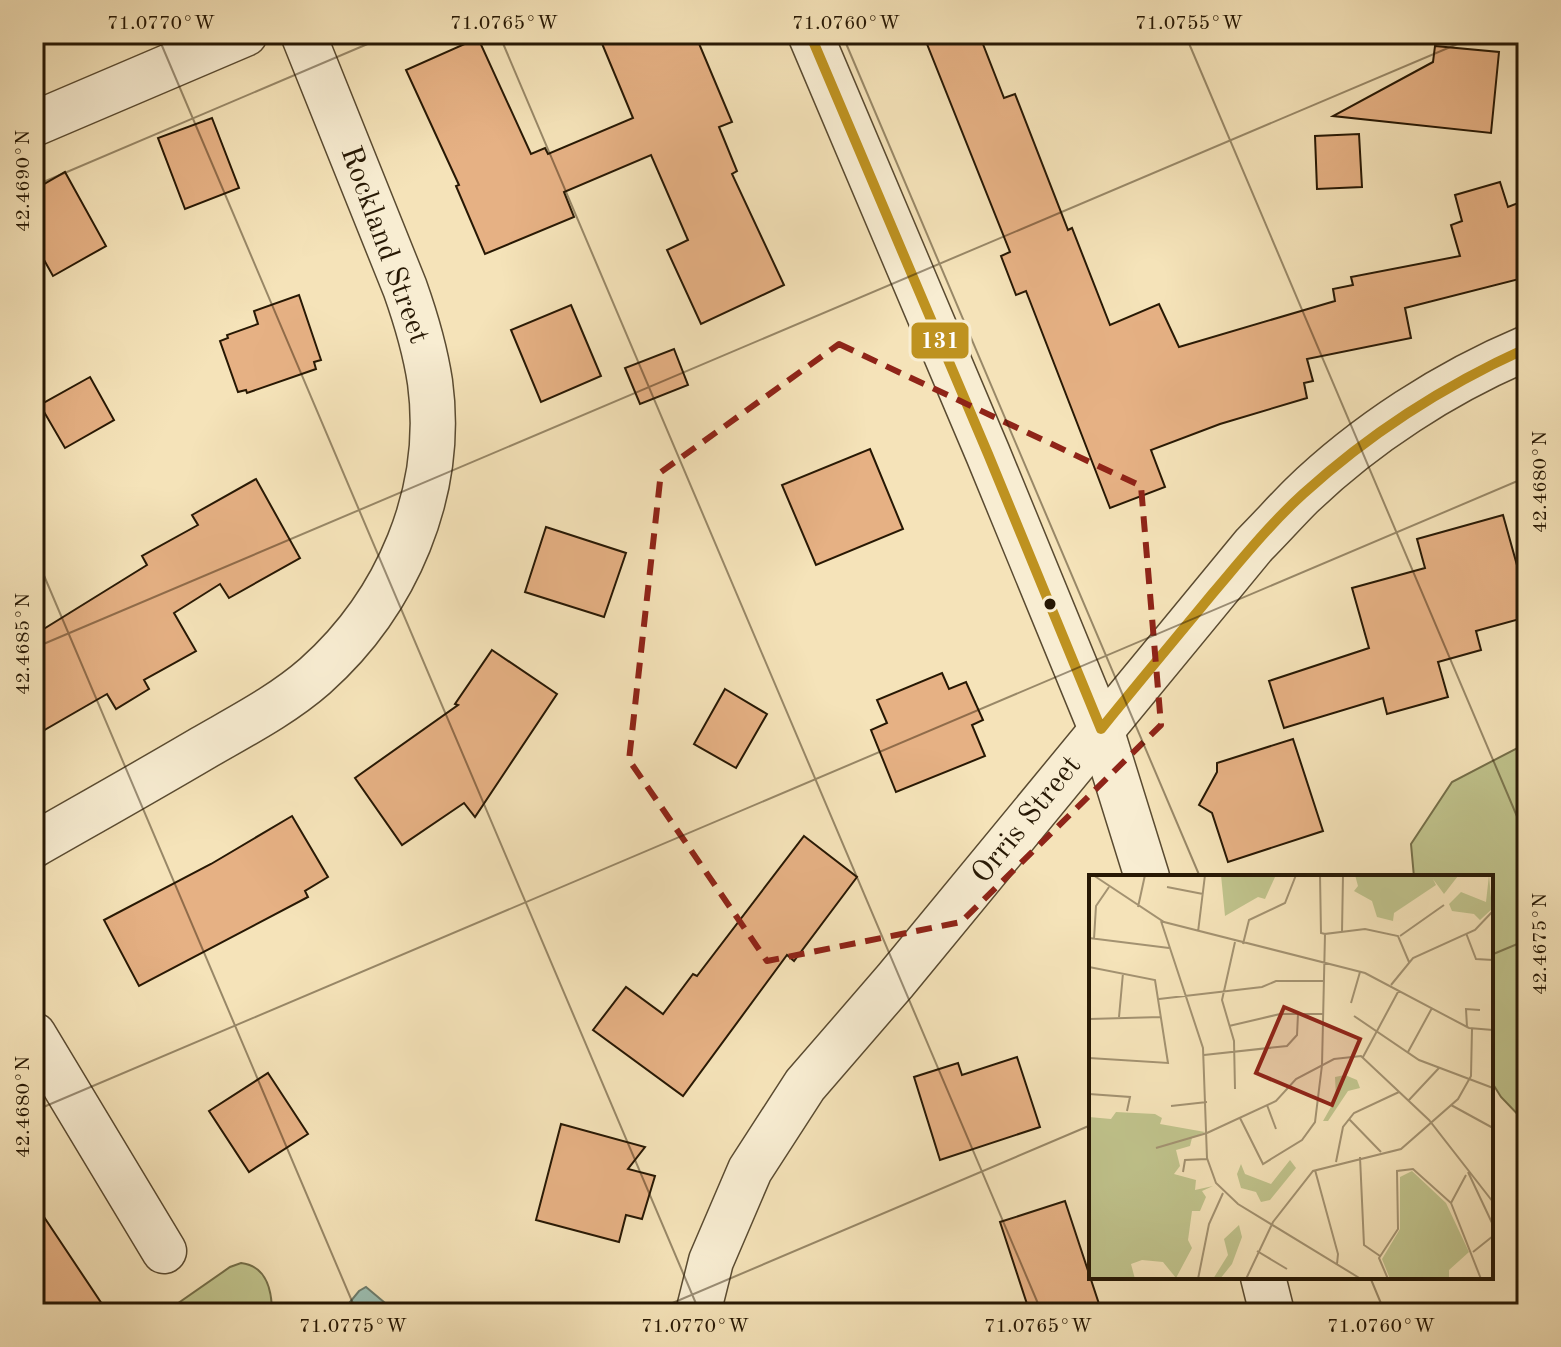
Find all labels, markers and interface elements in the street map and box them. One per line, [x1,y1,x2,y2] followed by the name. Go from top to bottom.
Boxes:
[107,14,215,34] text: 71.0770°W
[450,14,558,34] text: 71.0765°W
[792,14,900,34] text: 71.0760°W
[1135,14,1243,34] text: 71.0755°W
[14,130,34,232] text: 42.4690°N
[334,142,434,348] street label: Rockland Street
[910,321,970,360] line badge: 131
[921,331,959,353] text: 131
[1531,431,1551,533] text: 42.4680°N
[14,593,34,695] text: 42.4685°N
[1042,596,1058,612] unlabelled marker
[967,750,1087,890] street label: Orris Street
[1089,875,1493,1279] inset map
[1531,893,1551,995] text: 42.4675°N
[14,1056,34,1158] text: 42.4680°N
[299,1317,407,1337] text: 71.0775°W
[641,1317,749,1337] text: 71.0770°W
[984,1317,1092,1337] text: 71.0765°W
[1327,1317,1435,1337] text: 71.0760°W

